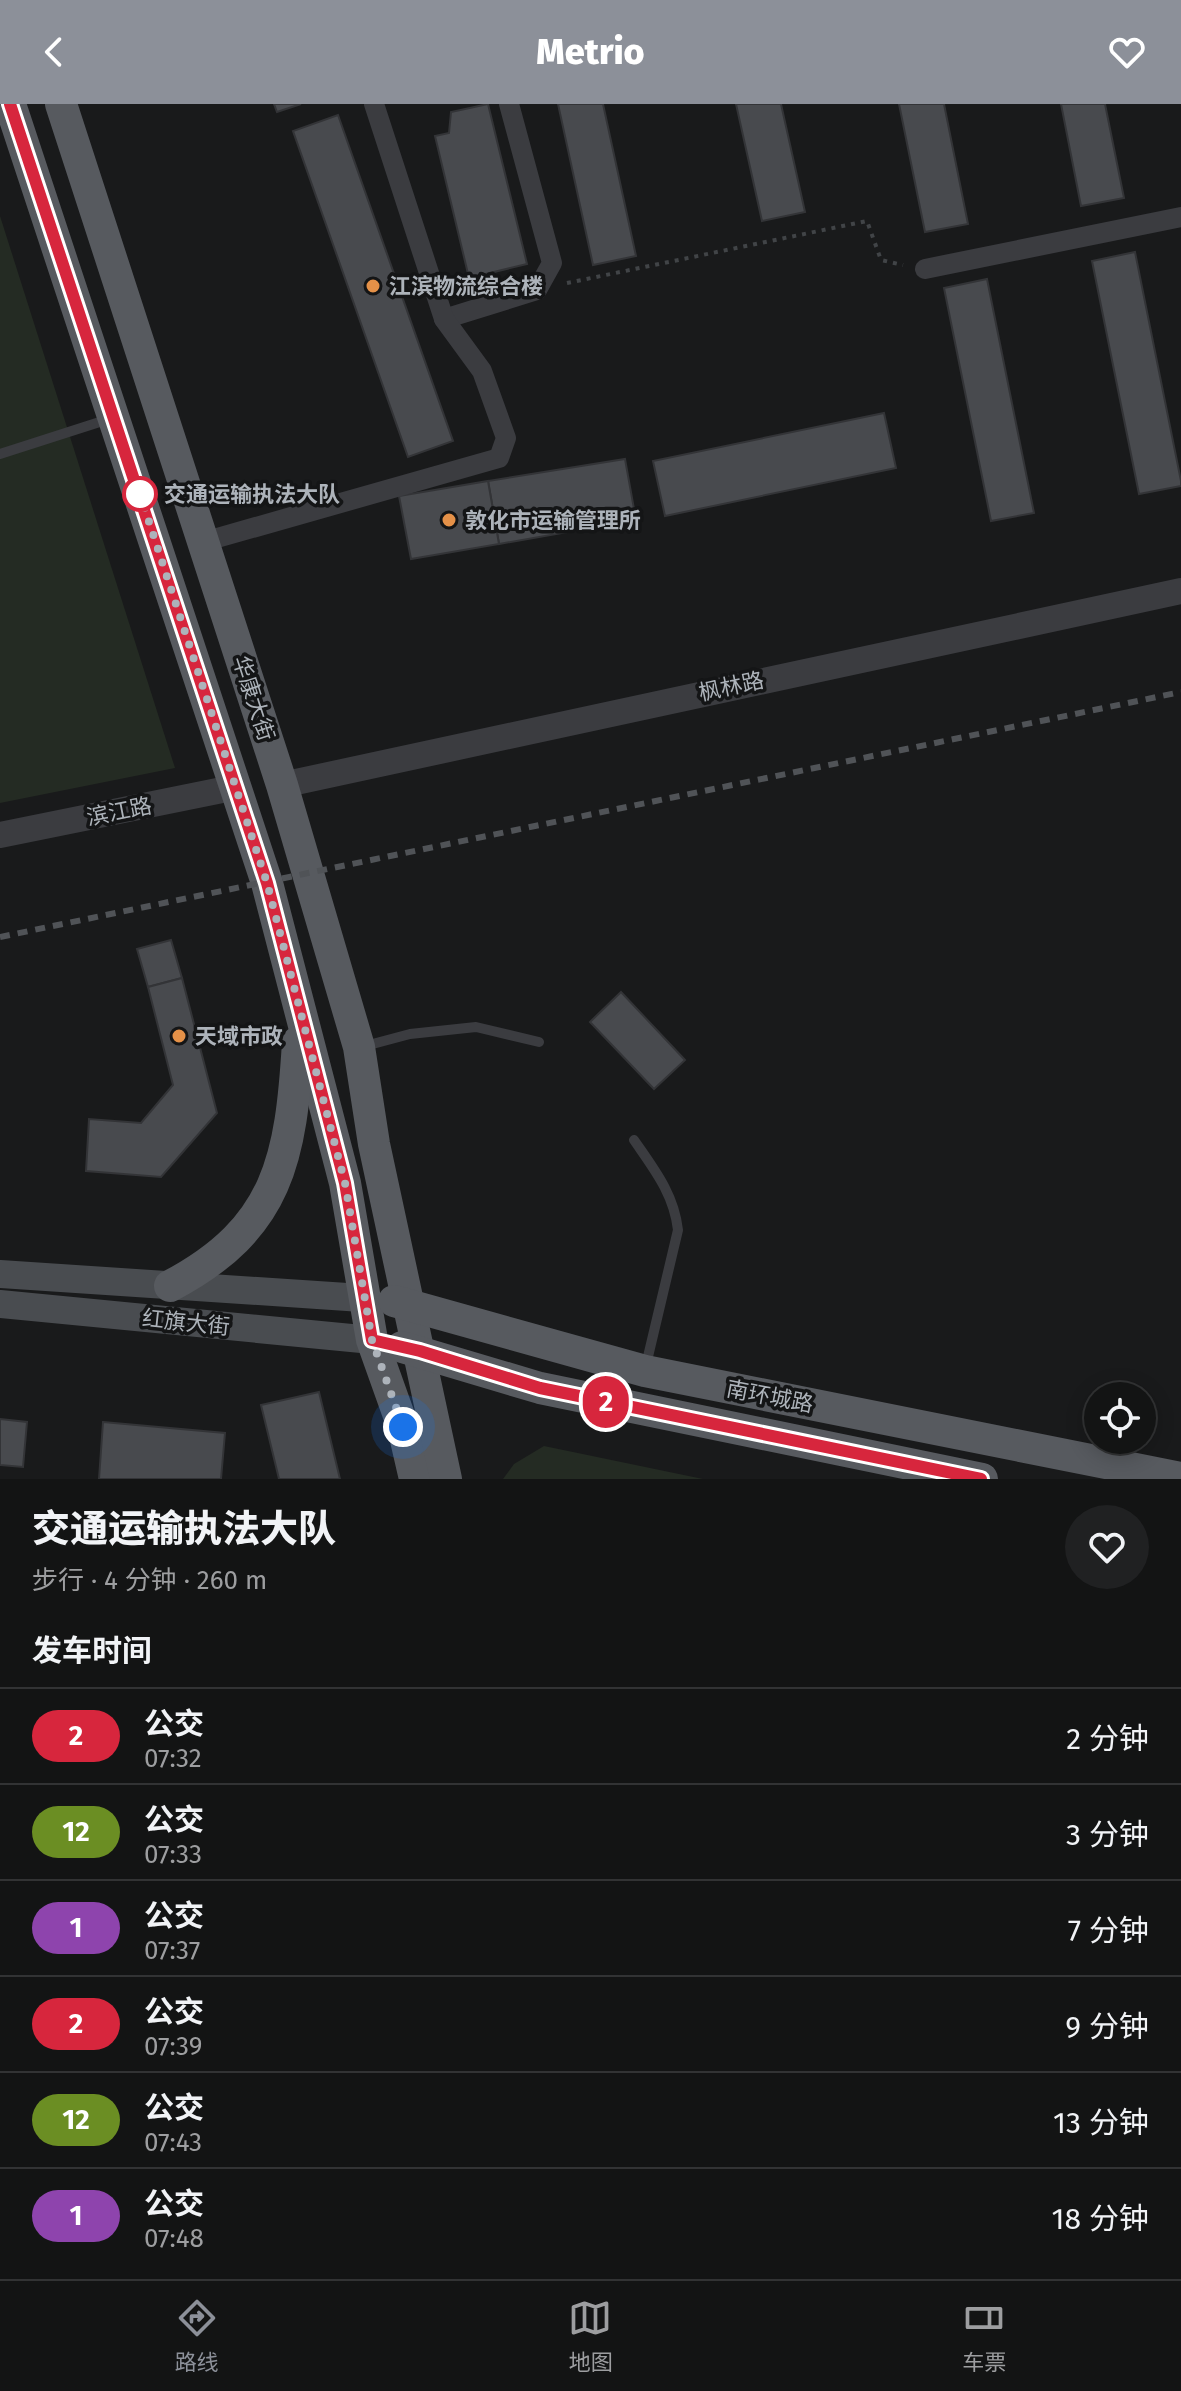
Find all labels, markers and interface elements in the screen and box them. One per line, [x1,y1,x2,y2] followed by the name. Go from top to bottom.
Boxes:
[32,30,76,74] icon: back
[536,30,645,74] text: Metrio
[1105,30,1149,74] icon: heart
[389,273,543,300] place label: 江滨物流综合楼
[364,277,382,295] marker: 江滨物流综合楼
[123,477,157,511] marker: 交通运输执法大队
[164,481,340,508] place label: 交通运输执法大队
[465,507,641,534] place label: 敦化市运输管理所
[440,511,458,529] marker: 敦化市运输管理所
[227,652,280,744] street label: 华康大街
[696,666,766,707] street label: 枫林路
[84,792,154,831] street label: 滨江路
[195,1023,283,1050] place label: 天域市政
[170,1027,188,1045] marker: 天域市政
[141,1304,231,1341] street label: 红旗大街
[724,1375,816,1418] street label: 南环城路
[580,1376,632,1428] line badge: 2
[1084,1382,1156,1454] map controls
[1084,1382,1156,1454] button: locate
[599,1385,613,1418] text: 2
[383,1407,423,1447] your location
[1065,1505,1149,1589] button: heart
[32,1506,336,1552] text: 交通运输执法大队
[32,1565,267,1596] text: 步行 · 4 分钟 · 260 m
[32,1633,152,1669] text: 发车时间
[144,1706,204,1742] text: 公交
[69,1719,83,1752] text: 2
[1066,1721,1149,1757] text: 2 分钟
[144,1743,202,1774] text: 07:32
[144,1802,204,1838] text: 公交
[62,1815,90,1848] text: 12
[1066,1817,1149,1853] text: 3 分钟
[144,1839,202,1870] text: 07:33
[144,1898,204,1934] text: 公交
[70,1911,83,1944] text: 1
[1068,1913,1149,1949] text: 7 分钟
[144,1935,200,1966] text: 07:37
[144,1994,204,2030] text: 公交
[69,2007,83,2040] text: 2
[1065,2009,1149,2045] text: 9 分钟
[144,2031,202,2062] text: 07:39
[144,2090,204,2126] text: 公交
[62,2103,90,2136] text: 12
[1053,2105,1149,2141] text: 13 分钟
[144,2127,202,2158] text: 07:43
[144,2186,204,2222] text: 公交
[70,2199,83,2232] text: 1
[1052,2201,1149,2237] text: 18 分钟
[144,2223,204,2254] text: 07:48
[175,2296,219,2376] tab: 路线
[568,2296,612,2376] tab: 地图
[962,2296,1006,2376] tab: 车票

